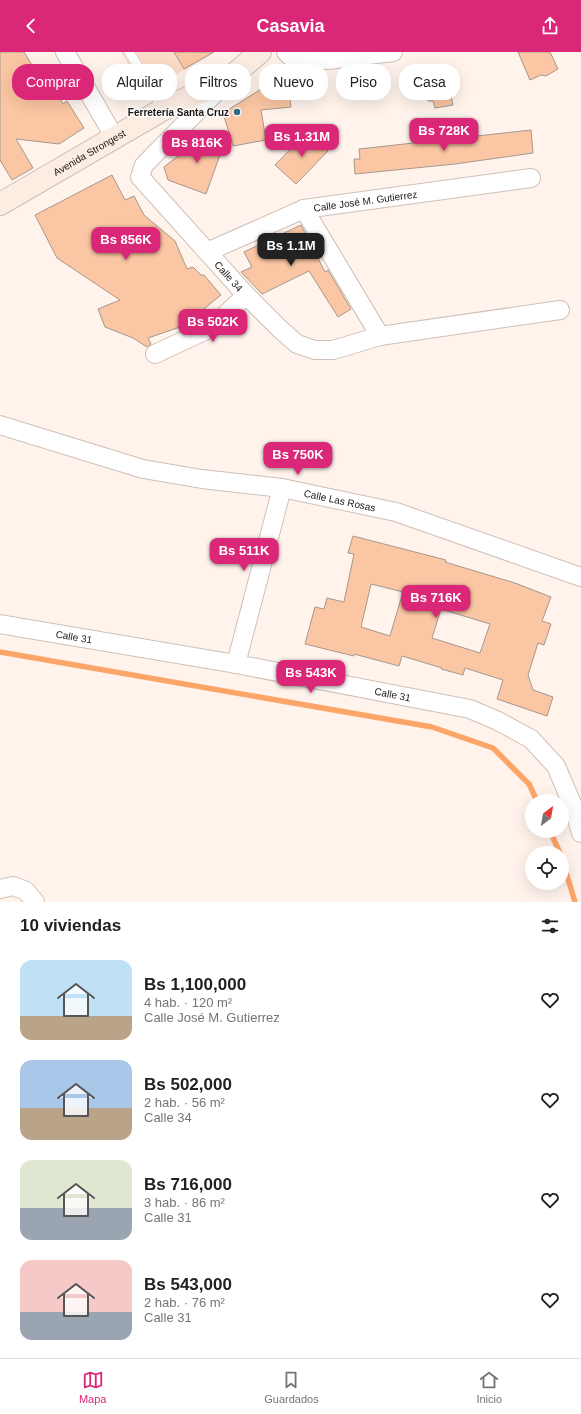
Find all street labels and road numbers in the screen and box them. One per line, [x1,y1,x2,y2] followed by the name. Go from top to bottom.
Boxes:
[51,127,127,178] street label: Avenida Strongest
[313,188,418,213] street label: Calle José M. Gutierrez
[213,259,246,294] street label: Calle 34
[303,487,377,513] street label: Calle Las Rosas
[55,628,93,645] street label: Calle 31
[374,685,412,703] street label: Calle 31

